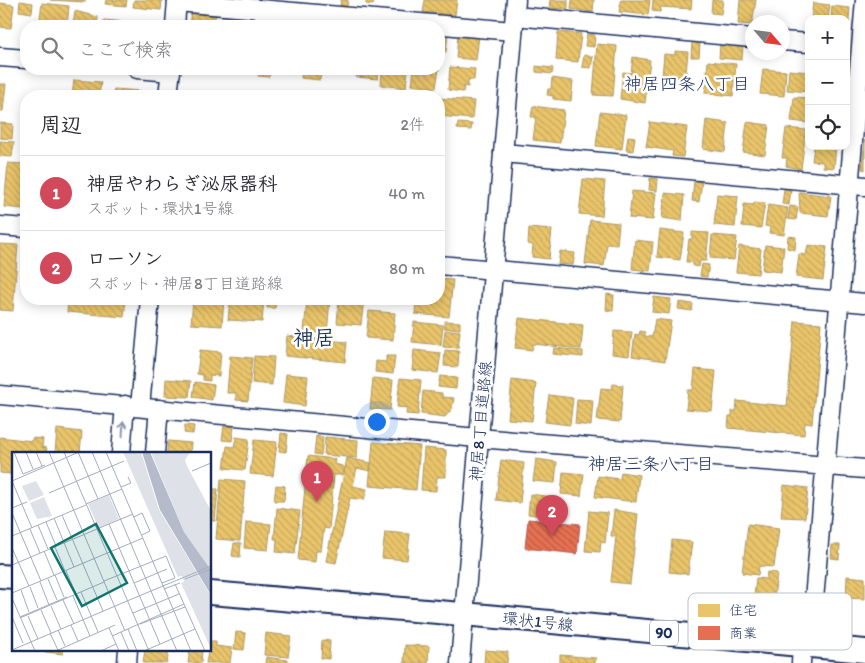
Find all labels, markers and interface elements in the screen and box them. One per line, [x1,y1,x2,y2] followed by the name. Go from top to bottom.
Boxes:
[745,15,790,60] north arrow
[805,15,850,150] map controls
[805,15,850,60] button: +
[20,20,445,75] search box
[38,34,66,62] icon: search
[78,38,173,61] text: ここで検索
[805,60,850,105] button: −
[624,73,750,95] district label: 神居四条八丁目
[805,105,850,150] button: locate
[40,112,82,137] text: 周辺
[401,115,425,134] text: 2件
[87,172,277,195] text: 神居やわらぎ泌尿器科
[52,184,60,203] text: 1
[388,184,425,203] text: 40 m
[87,199,233,218] text: スポット · 環状1号線
[87,247,163,270] text: ローソン
[52,259,60,278] text: 2
[389,259,425,278] text: 80 m
[87,274,283,293] text: スポット · 神居8丁目道路線
[293,325,335,350] district label: 神居
[466,360,495,482] street label: 神居8丁目道路線
[364,409,390,435] your location
[118,421,128,437] one-way arrow
[12,452,211,650] inset map
[588,453,714,475] district label: 神居三条八丁目
[301,461,333,502] pin: 1
[536,495,568,536] pin: 2
[688,593,852,650] legend
[729,602,757,619] text: 住宅
[501,608,574,635] street label: 環状1号線
[650,620,678,646] road number: 90
[729,625,757,642] text: 商業

